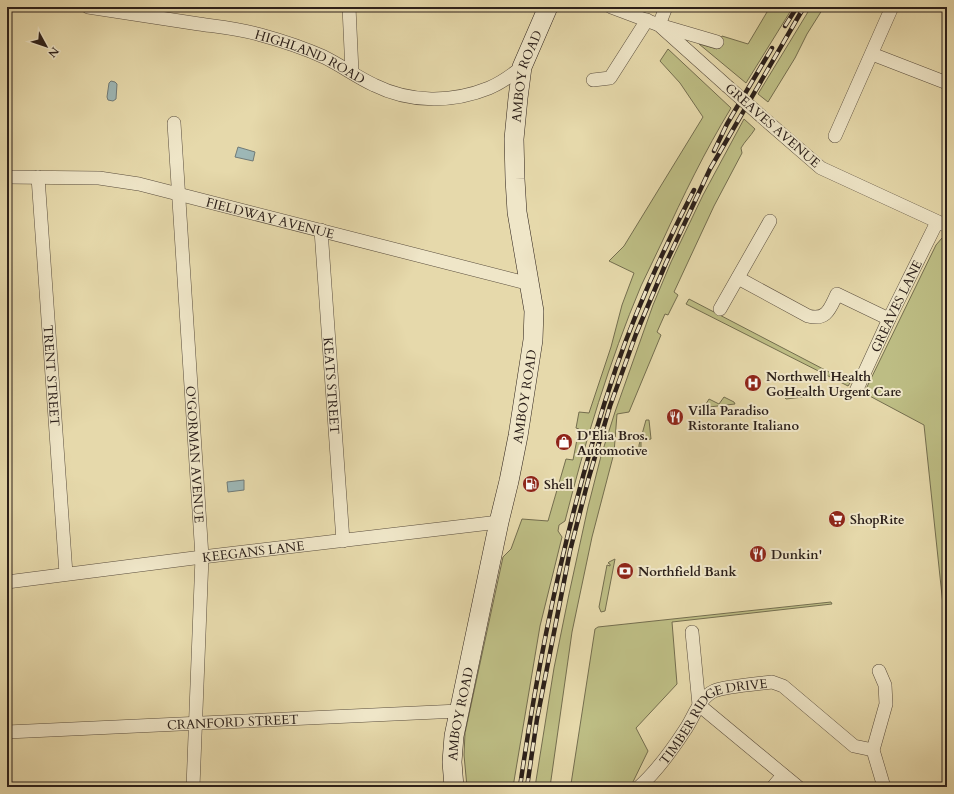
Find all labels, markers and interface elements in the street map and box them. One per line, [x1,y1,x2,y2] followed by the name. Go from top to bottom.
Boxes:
[26,26,66,66] north arrow
[253,26,368,89] street label: HIGHLAND ROAD
[508,28,547,123] street label: AMBOY ROAD
[44,44,62,61] text: N
[721,79,824,172] street label: GREAVES AVENUE
[204,194,336,244] street label: FIELDWAY AVENUE
[867,257,927,355] street label: GREAVES LANE
[38,324,64,427] street label: TRENT STREET
[319,337,343,435] street label: KEATS STREET
[509,348,541,445] street label: AMBOY ROAD
[766,368,902,401] place label: Northwell Health GoHealth Urgent Care
[743,373,763,393] hospital icon: Northwell Health GoHealth Urgent Care
[181,385,208,524] street label: O'GORMAN AVENUE
[688,402,799,435] place label: Villa Paradiso Ristorante Italiano
[665,407,685,427] restaurant icon: Villa Paradiso Ristorante Italiano
[577,427,648,460] place label: D'Elia Bros. Automotive
[554,432,574,452] shop icon: D'Elia Bros. Automotive
[521,474,541,494] fuel station icon: Shell
[544,476,573,494] place label: Shell
[827,509,847,529] supermarket icon: ShopRite
[850,511,904,529] place label: ShopRite
[201,537,305,567] street label: KEEGANS LANE
[748,544,768,564] restaurant icon: Dunkin'
[771,546,822,564] place label: Dunkin'
[615,561,635,581] bank icon: Northfield Bank
[638,563,738,581] place label: Northfield Bank
[444,666,478,761] street label: AMBOY ROAD
[656,675,768,769] street label: TIMBER RIDGE DRIVE
[167,710,299,735] street label: CRANFORD STREET

